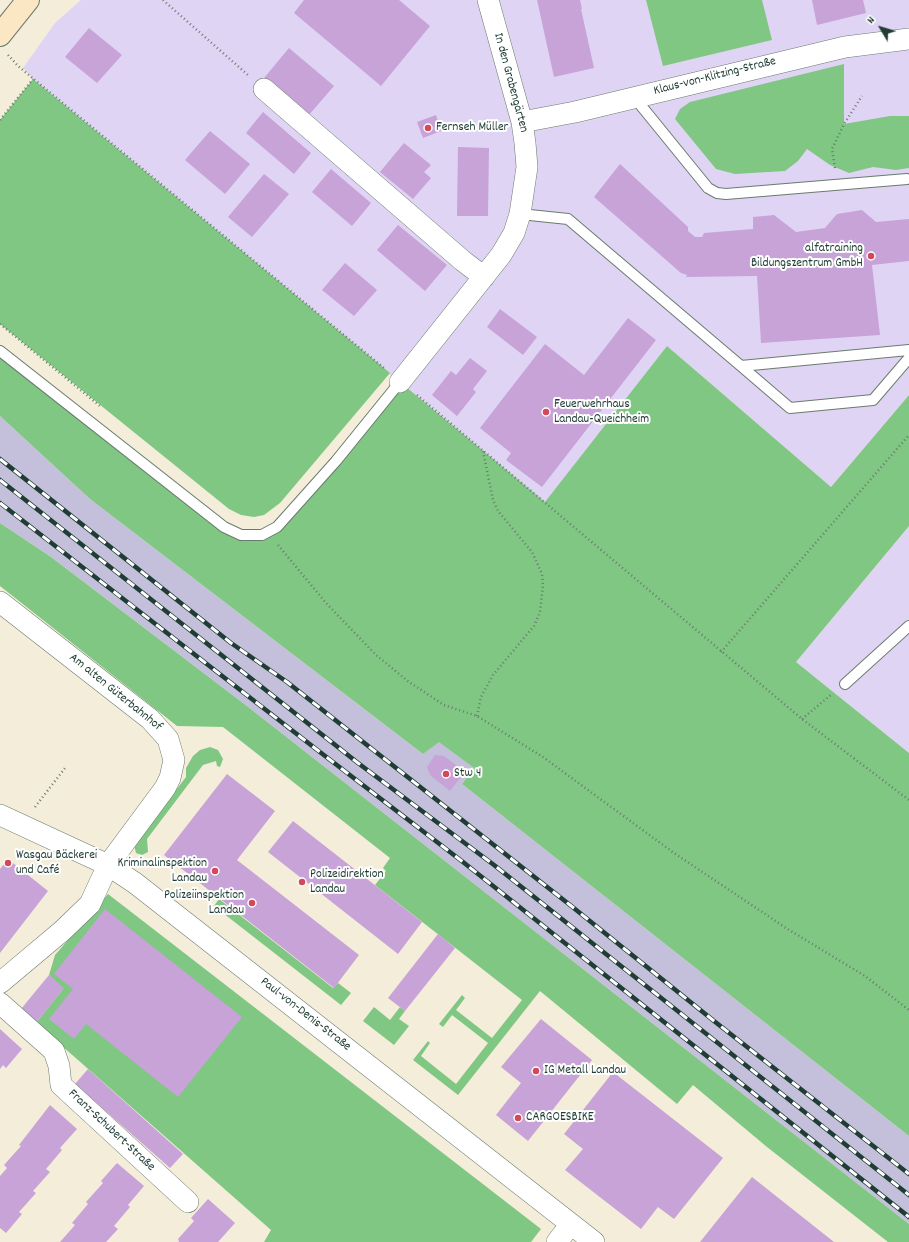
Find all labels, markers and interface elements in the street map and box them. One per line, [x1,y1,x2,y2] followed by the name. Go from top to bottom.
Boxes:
[861,8,901,48] north arrow
[864,14,880,28] text: N
[489,32,531,134] street label: In den Grabengärten
[652,54,778,100] street label: Klaus-von-Klitzing-Straße
[436,120,508,136] place label: Fernseh Müller
[423,123,433,133] marker: Fernseh Müller
[751,241,863,272] place label: alfatraining Bildungszentrum GmbH
[866,251,876,261] marker: alfatraining Bildungszentrum GmbH
[554,397,649,428] place label: Feuerwehrhaus Landau-Queichheim
[541,407,551,417] marker: Feuerwehrhaus Landau-Queichheim
[65,651,165,735] street label: Am alten Güterbahnhof
[454,766,481,782] place label: Stw 4
[441,769,451,779] marker: Stw 4
[16,848,97,879] place label: Wasgau Bäckerei und Café
[117,856,207,887] place label: Kriminalinspektion Landau
[3,858,13,868] marker: Wasgau Bäckerei und Café
[210,866,220,876] marker: Kriminalinspektion Landau
[310,867,384,898] place label: Polizeidirektion Landau
[297,877,307,887] marker: Polizeidirektion Landau
[164,888,244,919] place label: Polizeiinspektion Landau
[247,898,257,908] marker: Polizeiinspektion Landau
[257,975,353,1055] street label: Paul-von-Denis-Straße
[544,1063,626,1079] place label: IG Metall Landau
[531,1066,541,1076] marker: IG Metall Landau
[64,1087,158,1175] street label: Franz-Schubert-Straße
[526,1110,594,1126] place label: CARGOESBIKE
[513,1113,523,1123] marker: CARGOESBIKE

